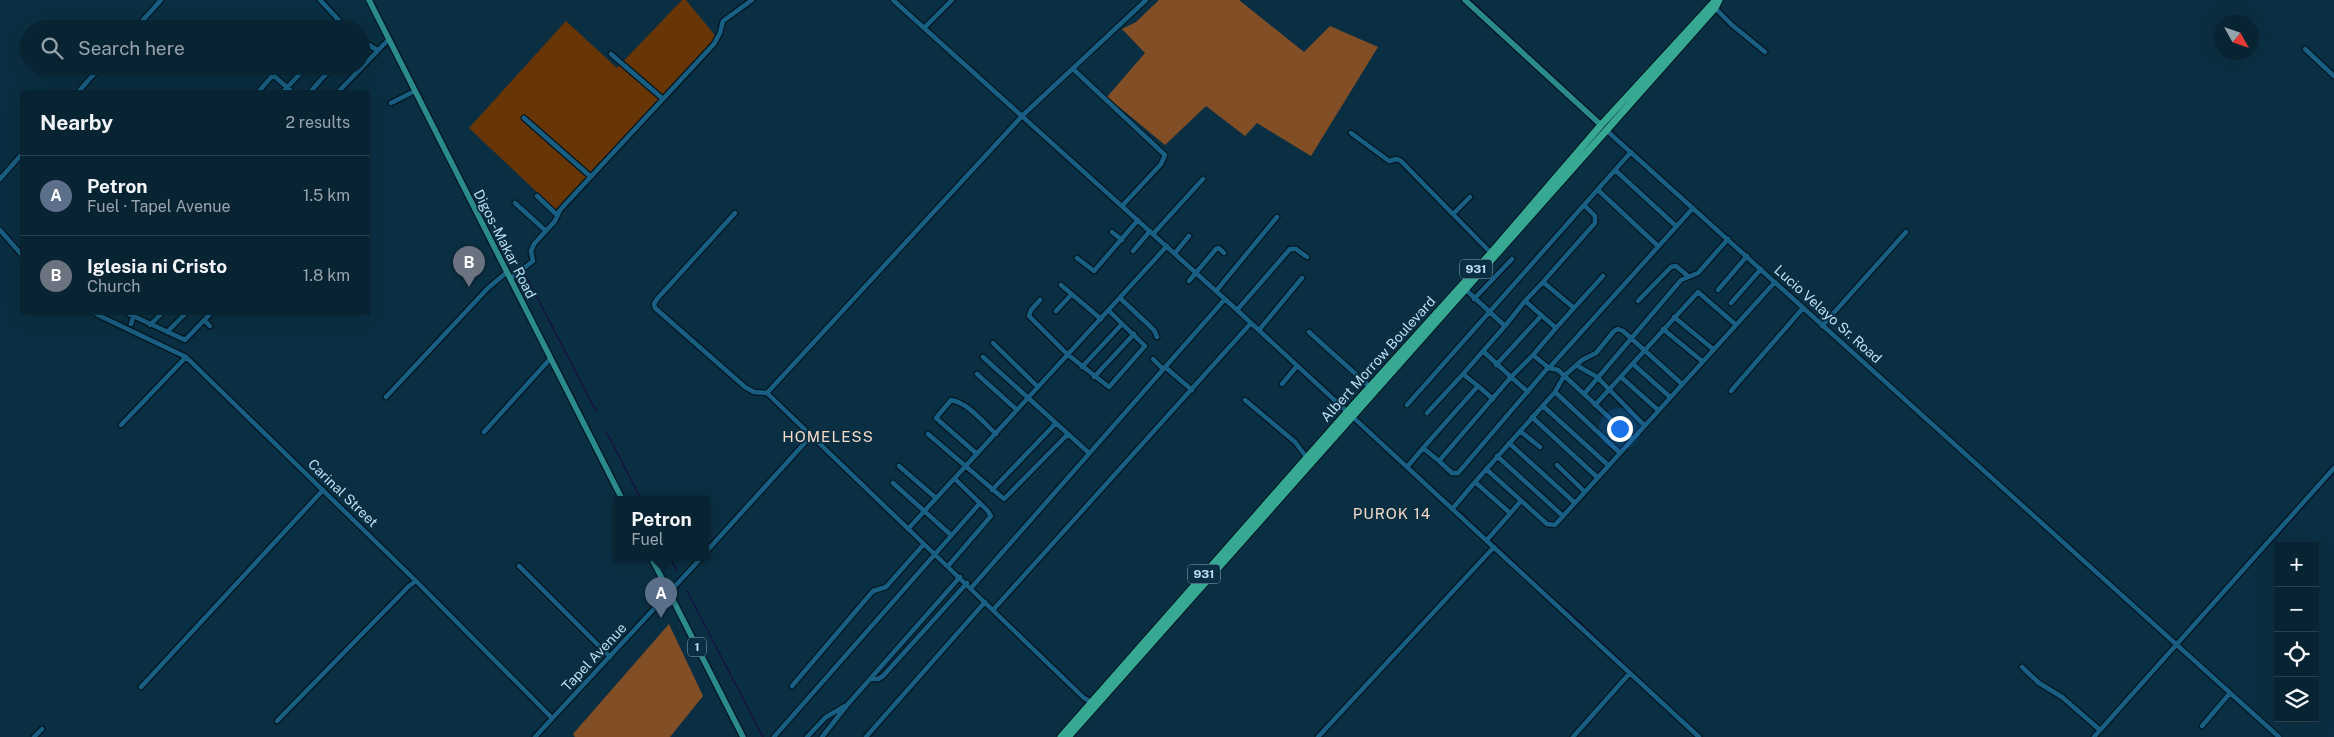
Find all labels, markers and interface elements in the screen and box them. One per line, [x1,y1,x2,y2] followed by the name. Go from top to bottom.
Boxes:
[2214,15,2259,60] north arrow
[20,20,370,75] search box
[38,34,66,62] icon: search
[78,37,185,59] text: Search here
[40,110,113,135] text: Nearby
[285,113,350,132] text: 2 results
[87,175,148,197] text: Petron
[50,186,62,205] text: A
[303,186,350,205] text: 1.5 km
[471,187,539,301] street label: Digos-Makar Road
[87,197,231,216] text: Fuel · Tapel Avenue
[453,246,485,287] pin: B
[87,255,227,277] text: Iglesia ni Cristo
[1460,260,1492,278] road number: 931
[1771,262,1885,366] street label: Lucio Velayo Sr. Road
[51,266,61,285] text: B
[303,266,350,285] text: 1.8 km
[87,277,141,296] text: Church
[1317,293,1439,425] street label: Albert Morrow Boulevard
[1607,416,1633,442] your location
[782,428,874,445] district label: HOMELESS
[305,456,381,530] street label: Carinal Street
[614,496,709,561] popup
[1353,505,1431,522] district label: PUROK 14
[631,508,692,530] text: Petron
[631,530,664,549] text: Fuel
[2274,542,2319,722] map controls
[2274,542,2319,587] button: +
[1188,564,1220,584] road number: 931
[645,577,677,618] pin: A
[2274,587,2319,632] button: −
[558,620,630,694] street label: Tapel Avenue
[2274,632,2319,677] button: locate
[688,638,706,656] road number: 1
[2274,677,2319,722] button: layers

